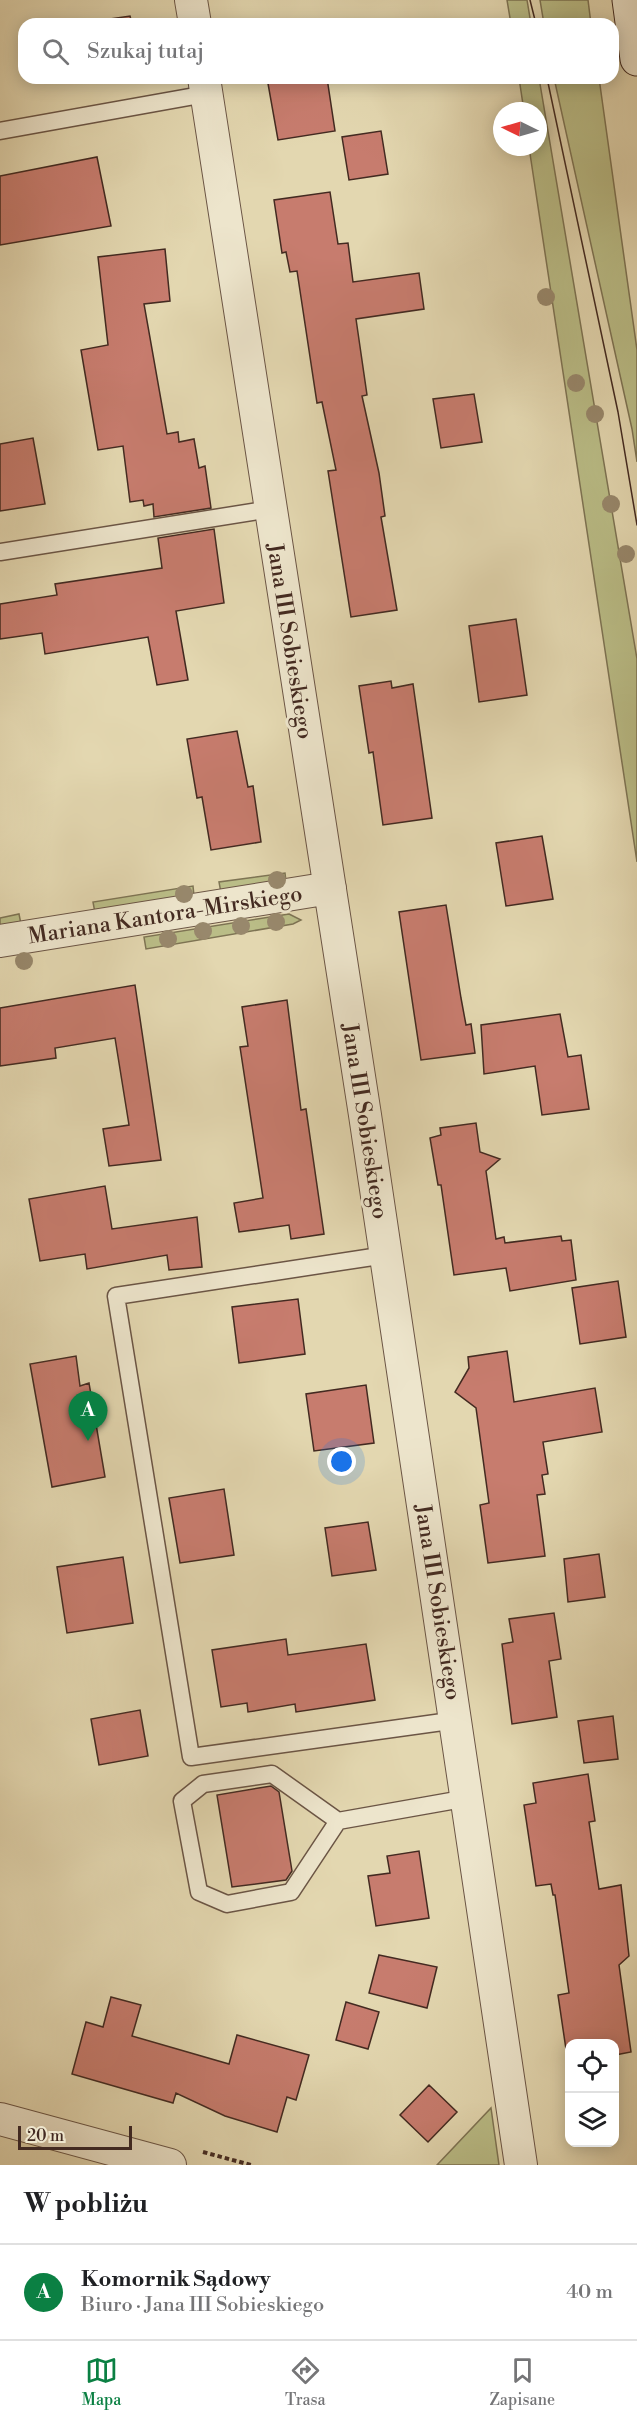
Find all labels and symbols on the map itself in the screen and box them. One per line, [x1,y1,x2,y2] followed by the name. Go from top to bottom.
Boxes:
[493,102,547,156] north arrow
[261,540,318,741] street label: Jana III Sobieskiego
[26,880,304,951] street label: Mariana Kantora-Mirskiego
[336,1020,393,1221] street label: Jana III Sobieskiego
[68,1392,107,1441] pin: A
[327,1447,356,1476] your location
[409,1501,466,1702] street label: Jana III Sobieskiego
[18,2123,132,2150] scale bar

